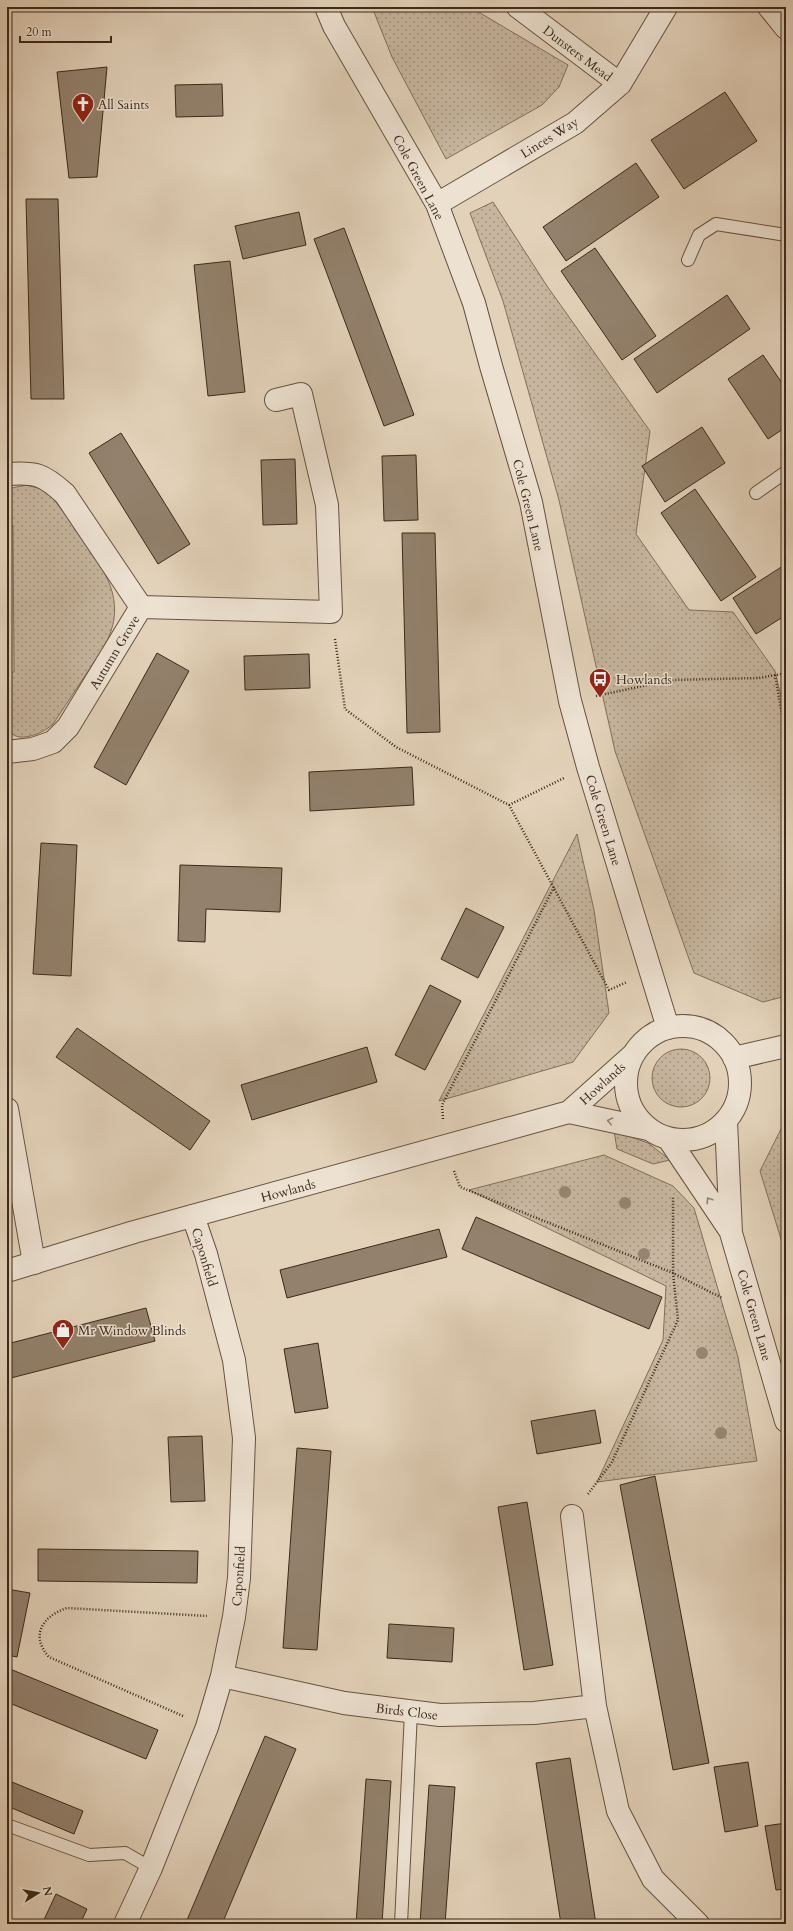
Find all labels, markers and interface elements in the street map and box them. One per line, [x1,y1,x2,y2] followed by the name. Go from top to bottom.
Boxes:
[20,18,111,44] scale bar
[539,22,616,86] street label: Dunsters Mead
[26,24,53,40] text: 20 m
[70,91,96,124] church icon: All Saints
[98,96,149,114] place label: All Saints
[517,113,582,163] street label: Linces Way
[388,132,448,223] street label: Cole Green Lane
[508,457,548,553] street label: Cole Green Lane
[85,612,144,693] street label: Autumn Grove
[587,666,613,699] bus stop icon: Howlands
[616,671,672,689] place label: Howlands
[581,773,625,868] street label: Cole Green Lane
[576,1058,629,1109] street label: Howlands
[607,1117,613,1125] one-way arrow
[259,1175,318,1207] street label: Howlands
[707,1197,714,1204] one-way arrow
[187,1226,221,1289] street label: Caponfield
[732,1268,776,1363] street label: Cole Green Lane
[50,1317,76,1350] shop icon: Mr Window Blinds
[78,1322,186,1340] place label: Mr Window Blinds
[228,1545,250,1607] street label: Caponfield
[375,1699,439,1725] street label: Birds Close
[18,1873,58,1913] north arrow
[39,1885,56,1898] text: N

